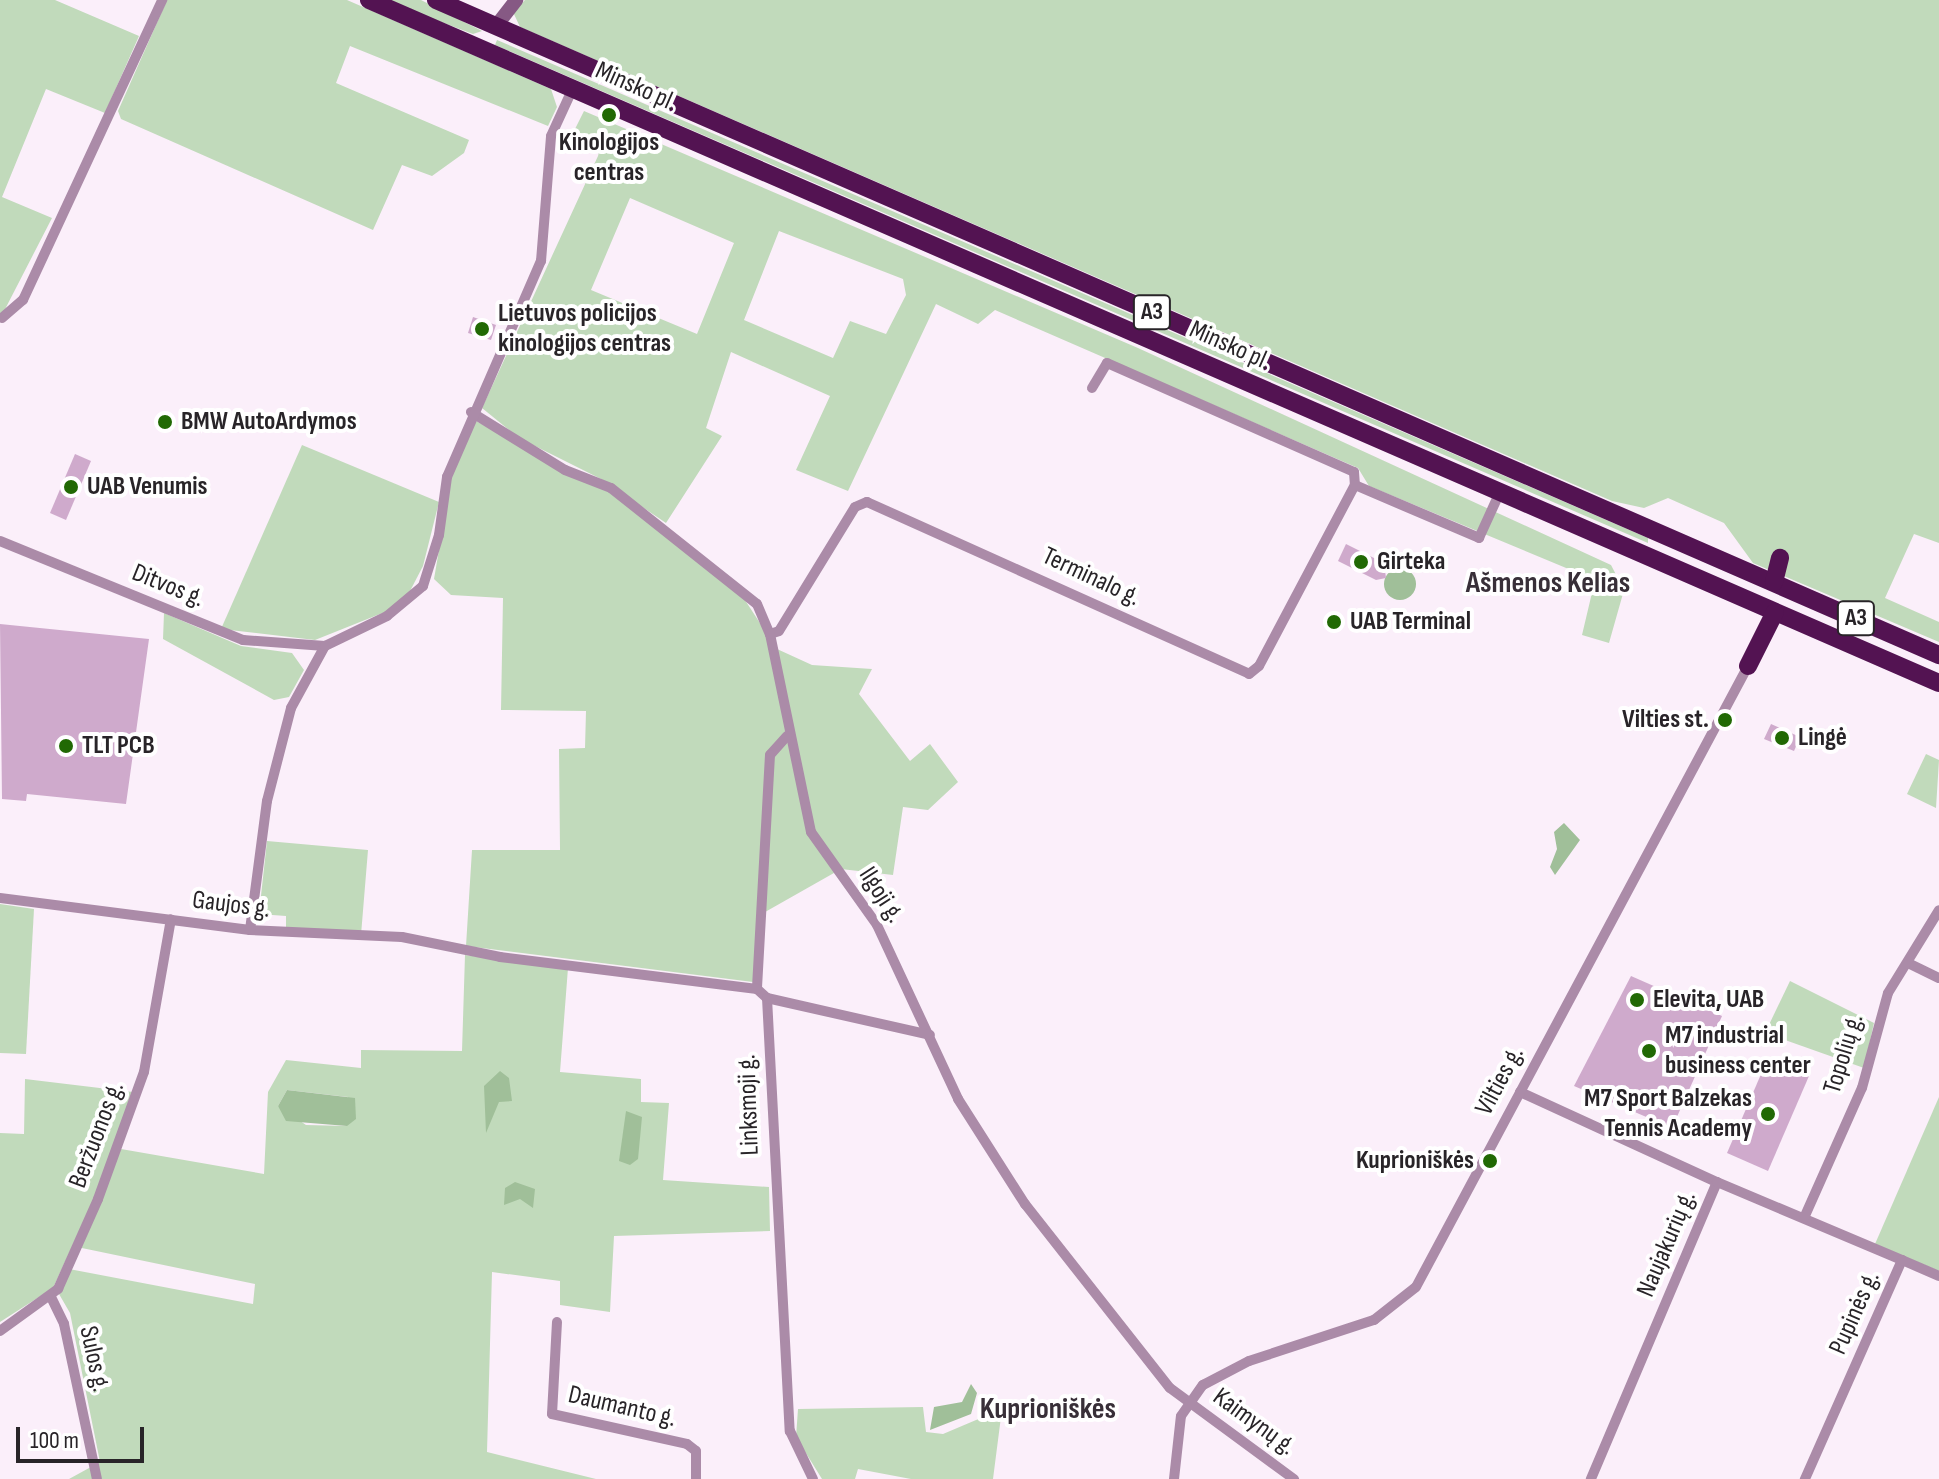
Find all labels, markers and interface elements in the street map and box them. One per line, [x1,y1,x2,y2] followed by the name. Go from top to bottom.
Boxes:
[591,55,681,119] street label: Minsko pl.
[600,106,618,124] marker: Kinologijos centras
[559,127,659,188] place label: Kinologijos centras
[1132,292,1172,332] road number: A3
[498,298,671,360] place label: Lietuvos policijos kinologijos centras
[1185,314,1275,378] street label: Minsko pl.
[473,320,491,338] marker: Lietuvos policijos kinologijos centras
[181,406,357,438] place label: BMW AutoArdymos
[156,413,174,431] marker: BMW AutoArdymos
[87,471,207,503] place label: UAB Venumis
[62,478,80,496] marker: UAB Venumis
[1037,541,1145,613] street label: Terminalo g.
[1377,546,1445,578] place label: Girteka
[1352,553,1370,571] marker: Girteka
[127,557,209,615] street label: Ditvos g.
[1466,565,1630,601] district label: Ašmenos Kelias
[1836,598,1876,638] road number: A3
[1350,606,1471,638] place label: UAB Terminal
[1325,613,1343,631] marker: UAB Terminal
[1622,704,1709,736] place label: Vilties st.
[1716,711,1734,729] marker: Vilties st.
[1798,722,1847,754] place label: Lingė
[1773,729,1791,747] marker: Lingė
[82,730,155,762] place label: TLT PCB
[57,737,75,755] marker: TLT PCB
[852,861,910,929] street label: Ilgoji g.
[190,885,272,925] street label: Gaujos g.
[1653,984,1764,1016] place label: Elevita, UAB
[1628,991,1646,1009] marker: Elevita, UAB
[1817,1010,1871,1098] street label: Topolių g.
[1665,1020,1811,1082] place label: M7 industrial business center
[1469,1041,1531,1121] street label: Vilties g.
[1640,1042,1658,1060] marker: M7 industrial business center
[732,1054,766,1156] street label: Linksmoji g.
[63,1078,131,1192] street label: Beržuonos g.
[1584,1083,1752,1144] place label: M7 Sport Balzekas Tennis Academy
[1759,1105,1777,1123] marker: M7 Sport Balzekas Tennis Academy
[1356,1145,1474,1177] place label: Kuprioniškės
[1481,1152,1499,1170] marker: Kuprioniškės
[1631,1186,1703,1302] street label: Naujakurių g.
[1823,1267,1887,1359] street label: Pupinės g.
[72,1323,116,1395] street label: Sulos g.
[565,1379,679,1435] street label: Daumanto g.
[1207,1382,1301,1462] street label: Kaimynų g.
[980,1391,1116,1427] district label: Kuprioniškės
[20,1411,148,1461] scale bar
[30,1426,79,1455] text: 100 m

